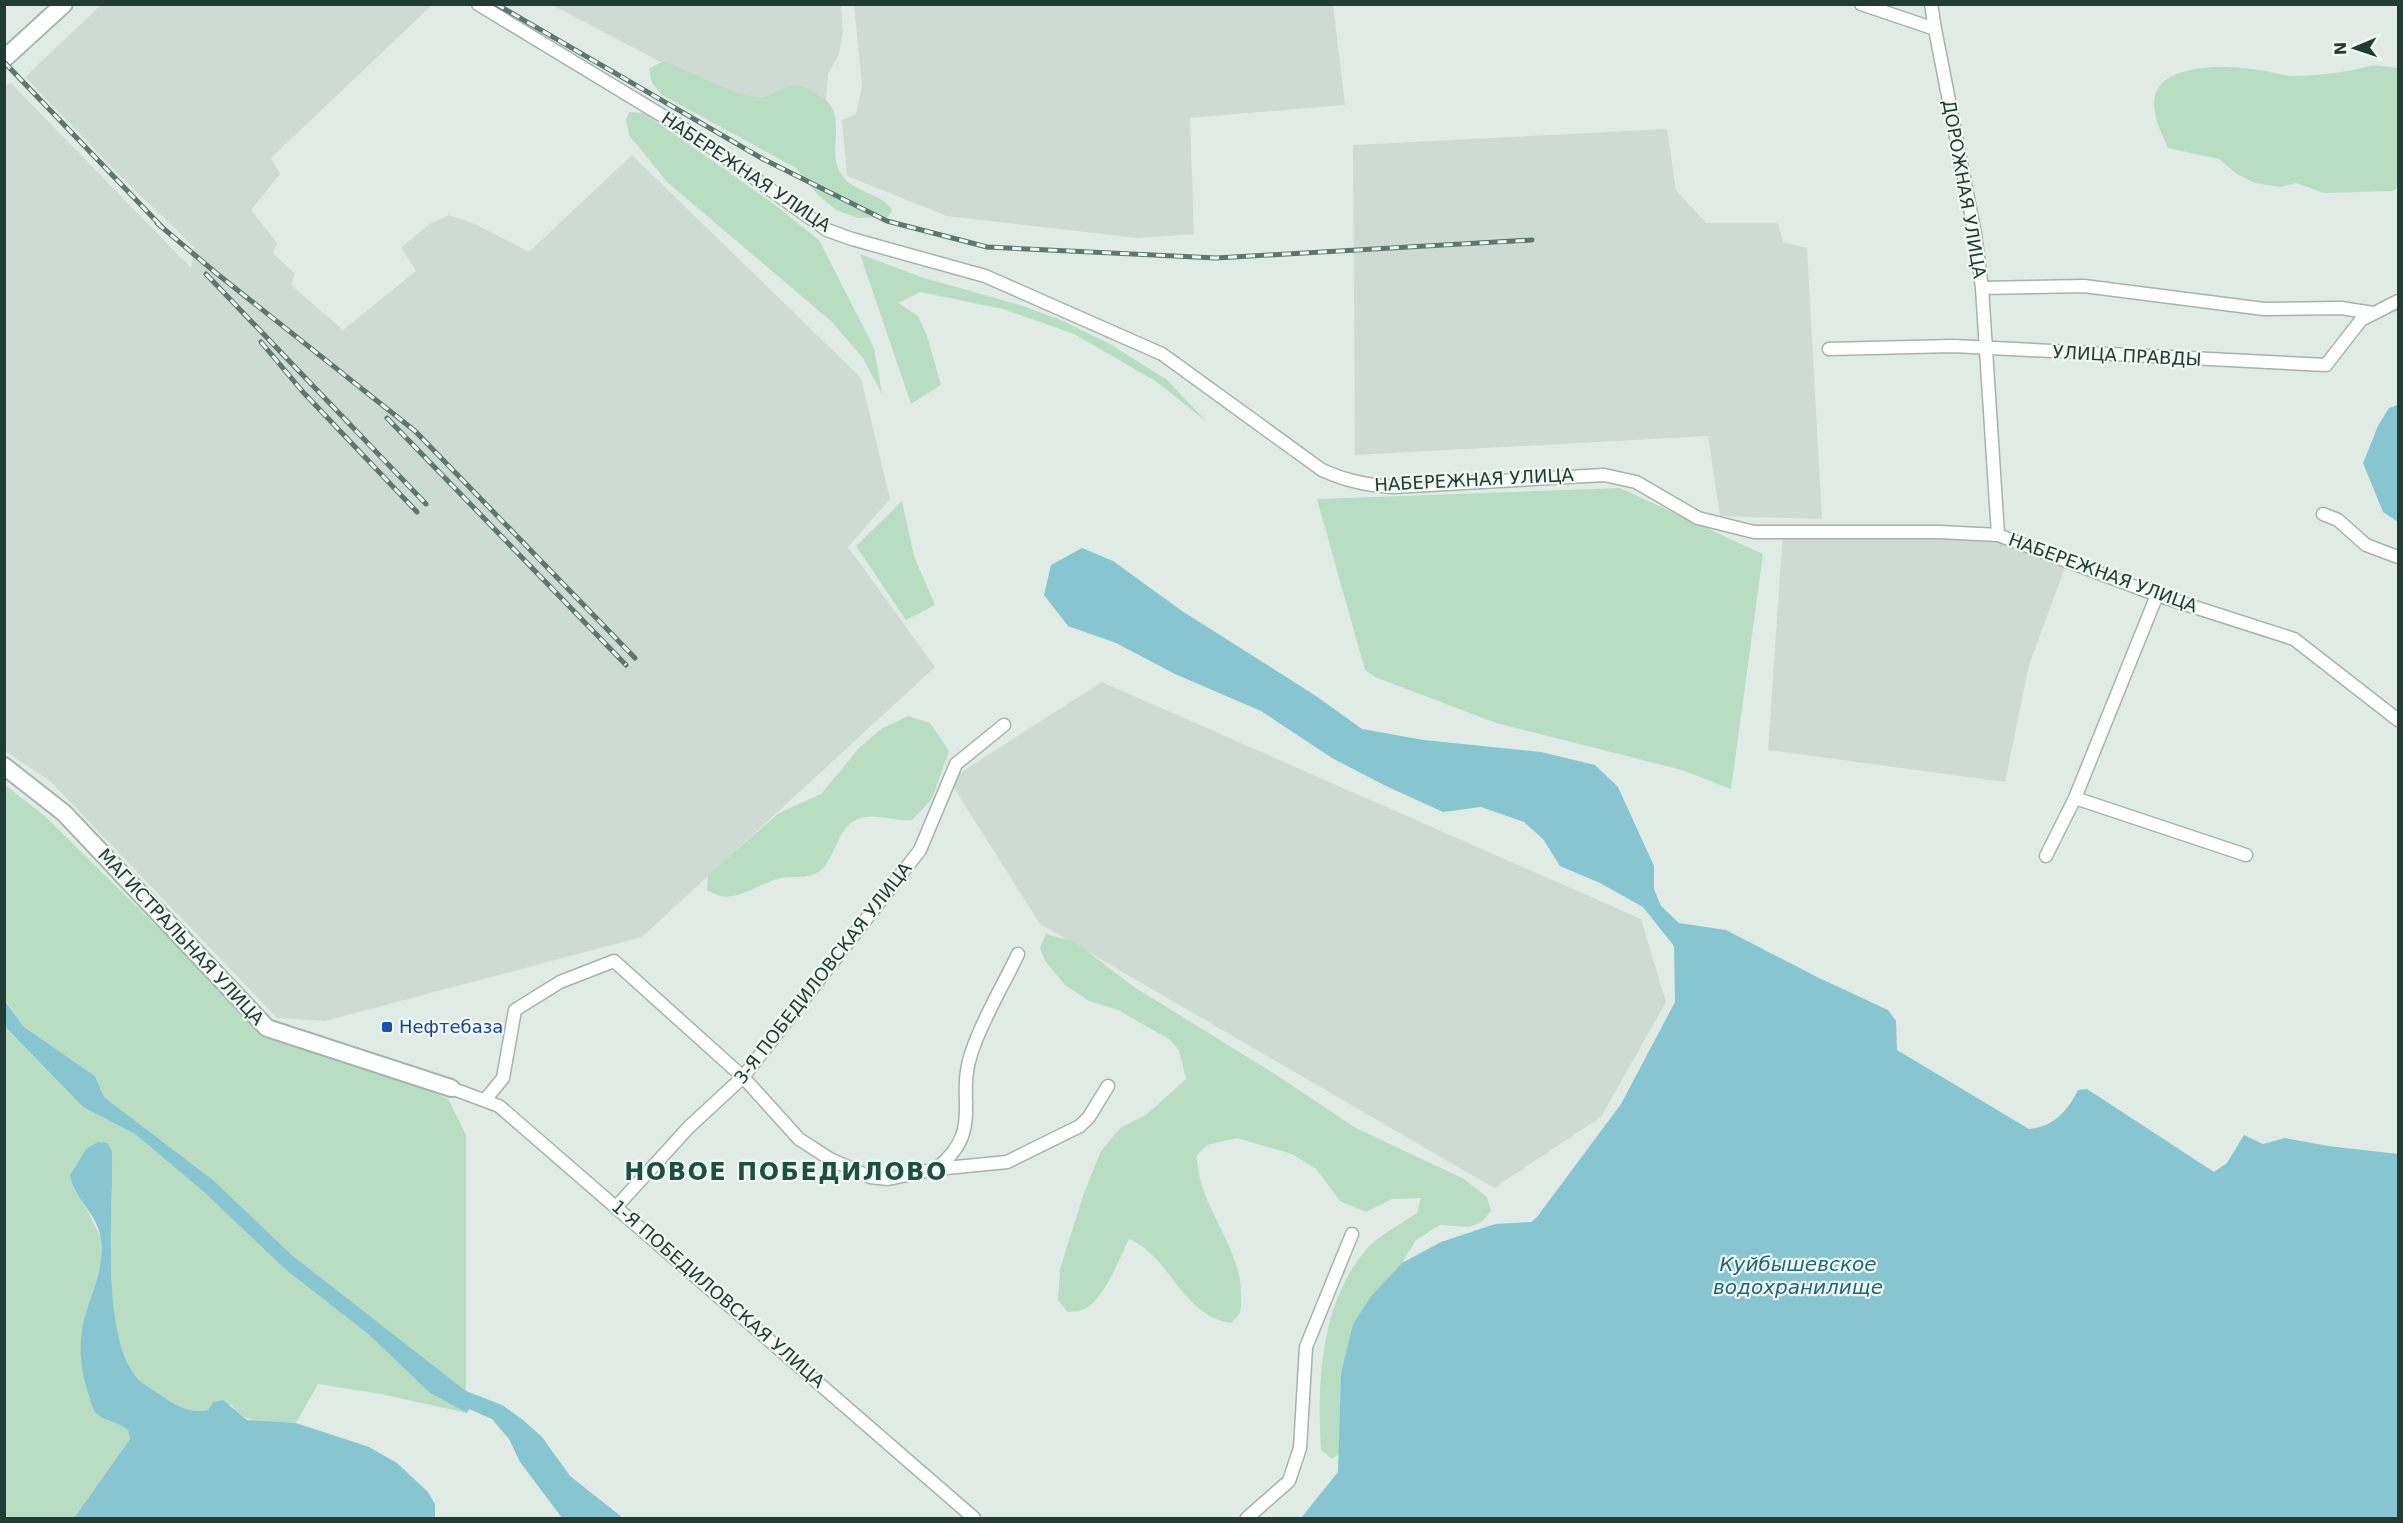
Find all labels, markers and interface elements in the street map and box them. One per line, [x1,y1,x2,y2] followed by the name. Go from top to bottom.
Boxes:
[2325,18,2385,78] north arrow
[2331,41,2350,56] text: N
[1938,98,1991,281] street label: ДОРОЖНАЯ УЛИЦА
[658,107,835,236] street label: НАБЕРЕЖНАЯ УЛИЦА
[2052,341,2202,370] street label: УЛИЦА ПРАВДЫ
[1374,464,1575,495] street label: НАБЕРЕЖНАЯ УЛИЦА
[2006,529,2201,617] street label: НАБЕРЕЖНАЯ УЛИЦА
[94,844,269,1030] street label: МАГИСТРАЛЬНАЯ УЛИЦА
[730,857,916,1088] street label: 3-Я ПОБЕДИЛОВСКАЯ УЛИЦА
[399,1016,503,1037] place label: Нефтебаза
[380,1020,394,1034] marker: Нефтебаза
[624,1158,948,1186] district label: НОВОЕ ПОБЕДИЛОВО
[608,1195,830,1392] street label: 1-Я ПОБЕДИЛОВСКАЯ УЛИЦА
[1713,1252,1883,1299] water label: Куйбышевское водохранилище

